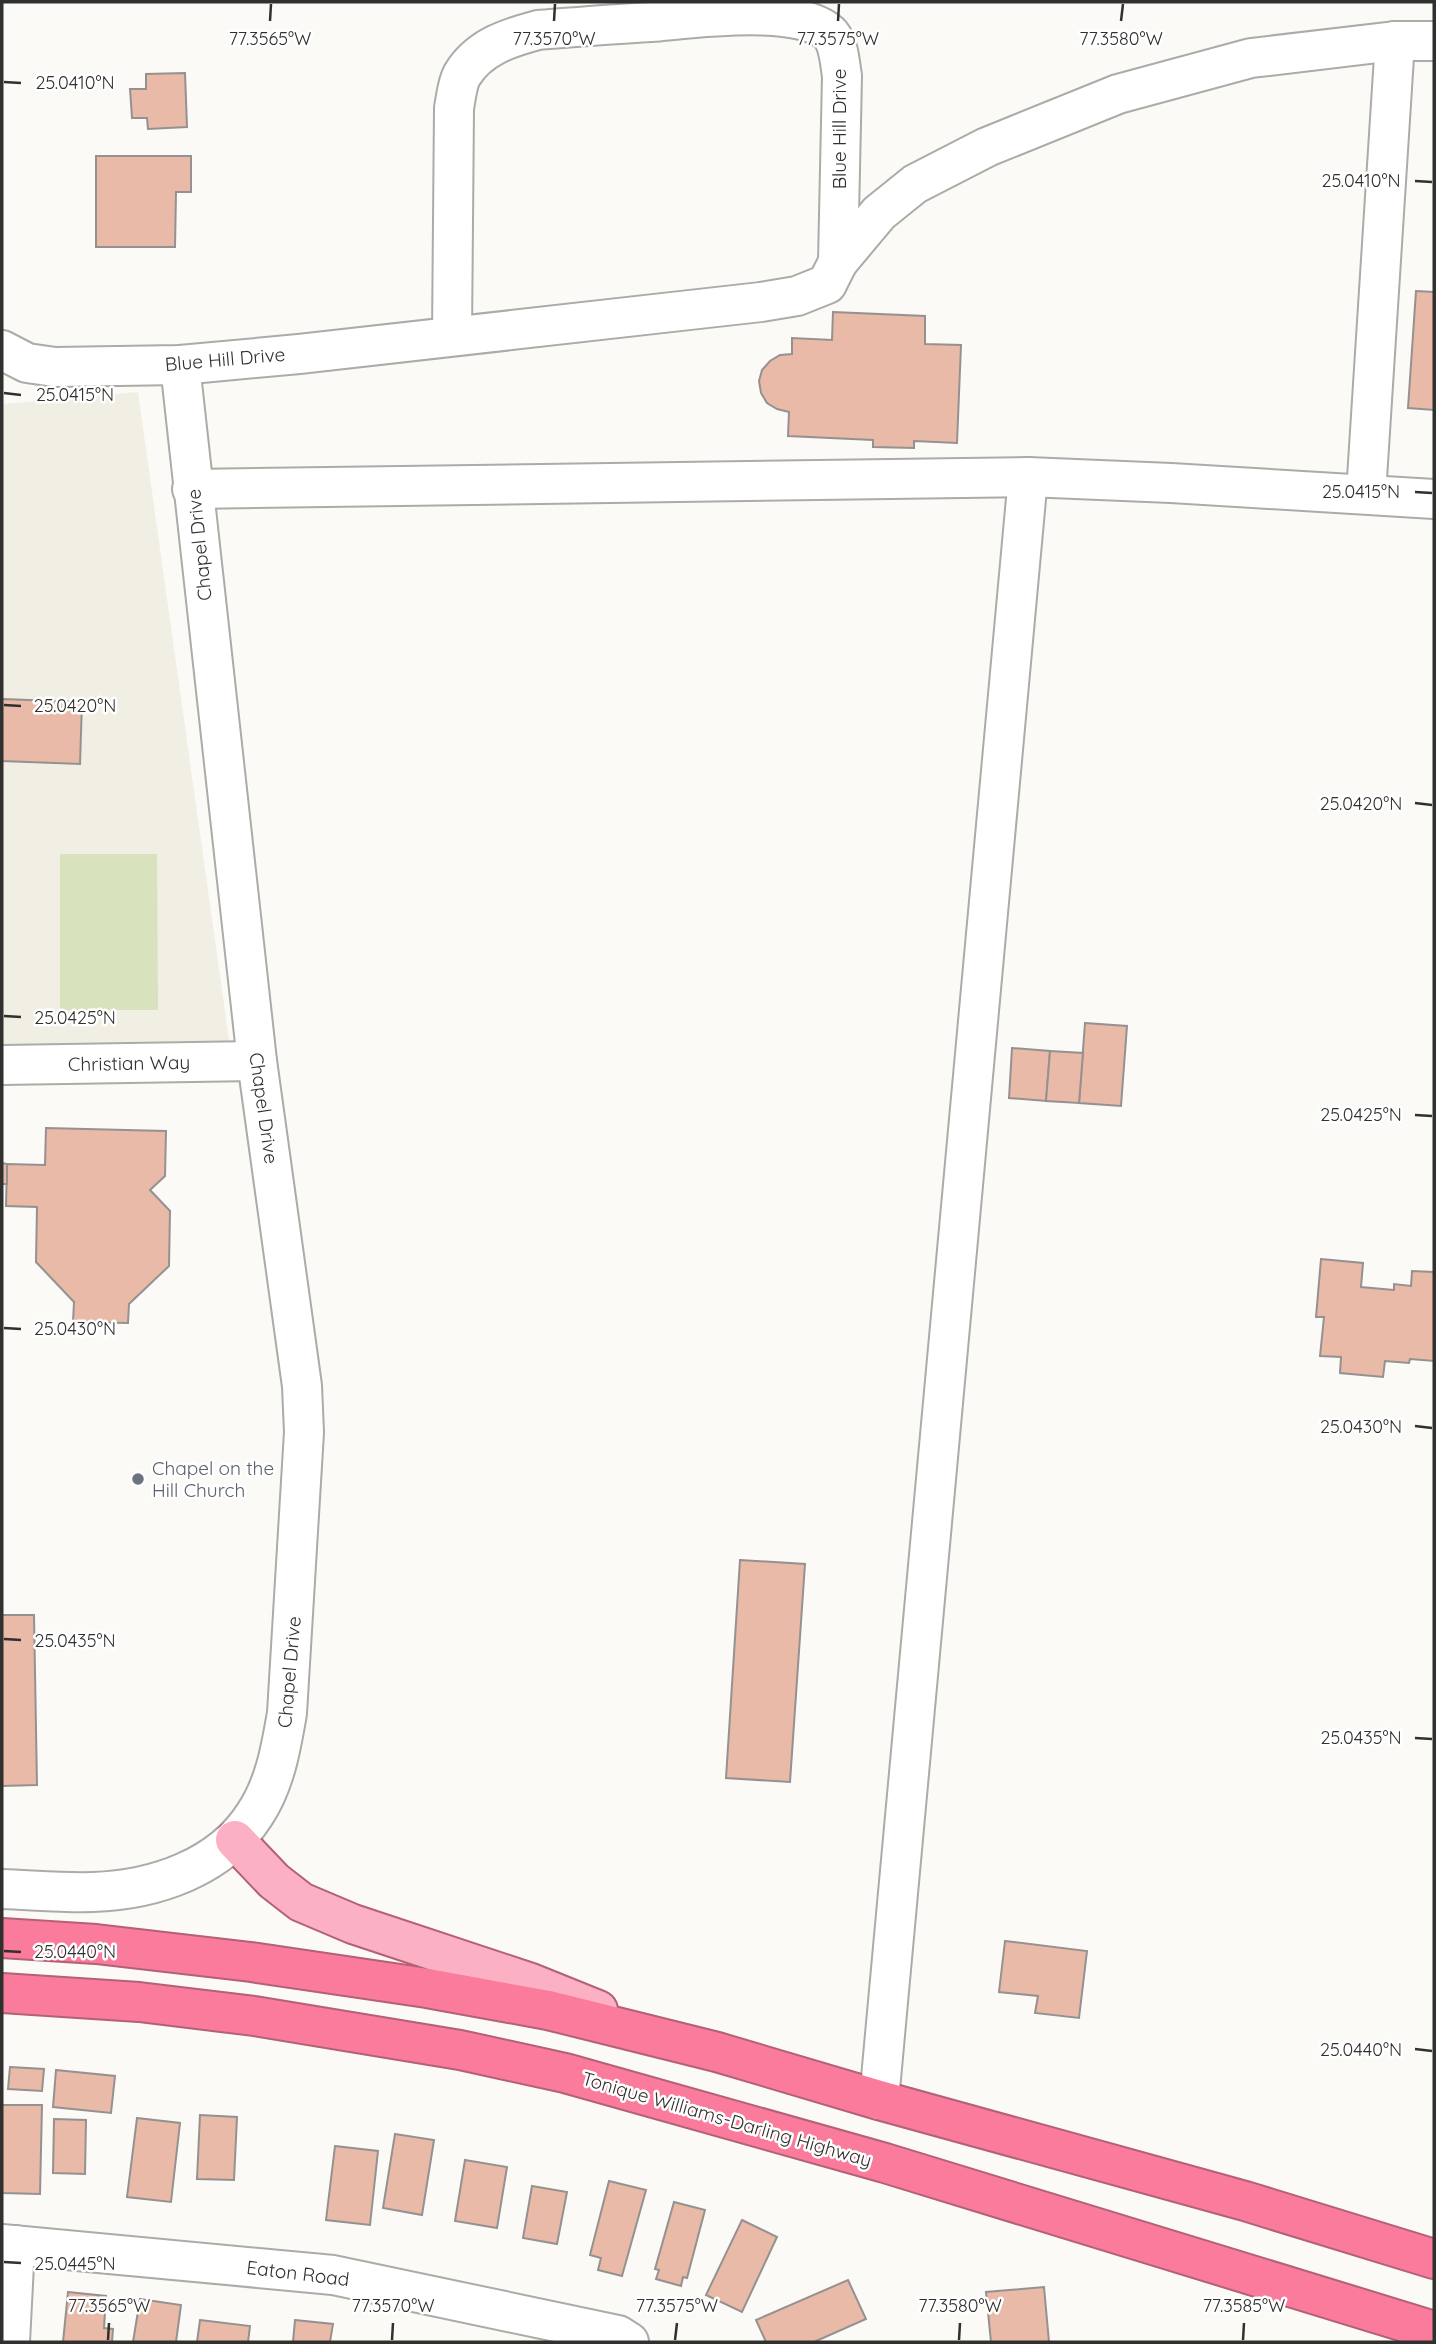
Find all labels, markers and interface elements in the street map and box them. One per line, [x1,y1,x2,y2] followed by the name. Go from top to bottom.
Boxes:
[229,27,311,50] text: 77.3565°W
[512,27,596,50] text: 77.3570°W
[797,27,879,50] text: 77.3575°W
[1079,27,1163,50] text: 77.3580°W
[827,69,851,189] street label: Blue Hill Drive
[35,71,115,94] text: 25.0410°N
[1321,169,1401,192] text: 25.0410°N
[164,342,286,376] street label: Blue Hill Drive
[36,383,114,406] text: 25.0415°N
[1322,480,1400,503] text: 25.0415°N
[181,488,217,602] street label: Chapel Drive
[34,694,116,717] text: 25.0420°N
[1320,792,1402,815] text: 25.0420°N
[34,1006,116,1029] text: 25.0425°N
[68,1050,190,1076] street label: Christian Way
[244,1051,284,1165] street label: Chapel Drive
[1320,1103,1402,1126] text: 25.0425°N
[34,1317,116,1340] text: 25.0430°N
[1320,1415,1402,1438] text: 25.0430°N
[152,1456,274,1502] place label: Chapel on the Hill Church
[130,1471,146,1487] marker: Chapel on the Hill Church
[272,1615,306,1729] street label: Chapel Drive
[34,1629,116,1652] text: 25.0435°N
[1320,1726,1402,1749] text: 25.0435°N
[34,1940,116,1963] text: 25.0440°N
[1320,2038,1402,2061] text: 25.0440°N
[579,2066,875,2172] street label: Tonique Williams-Darling Highway
[34,2252,116,2275] text: 25.0445°N
[245,2255,351,2291] street label: Eaton Road
[68,2294,150,2317] text: 77.3565°W
[351,2294,435,2317] text: 77.3570°W
[636,2294,718,2317] text: 77.3575°W
[918,2294,1002,2317] text: 77.3580°W
[1203,2294,1285,2317] text: 77.3585°W

